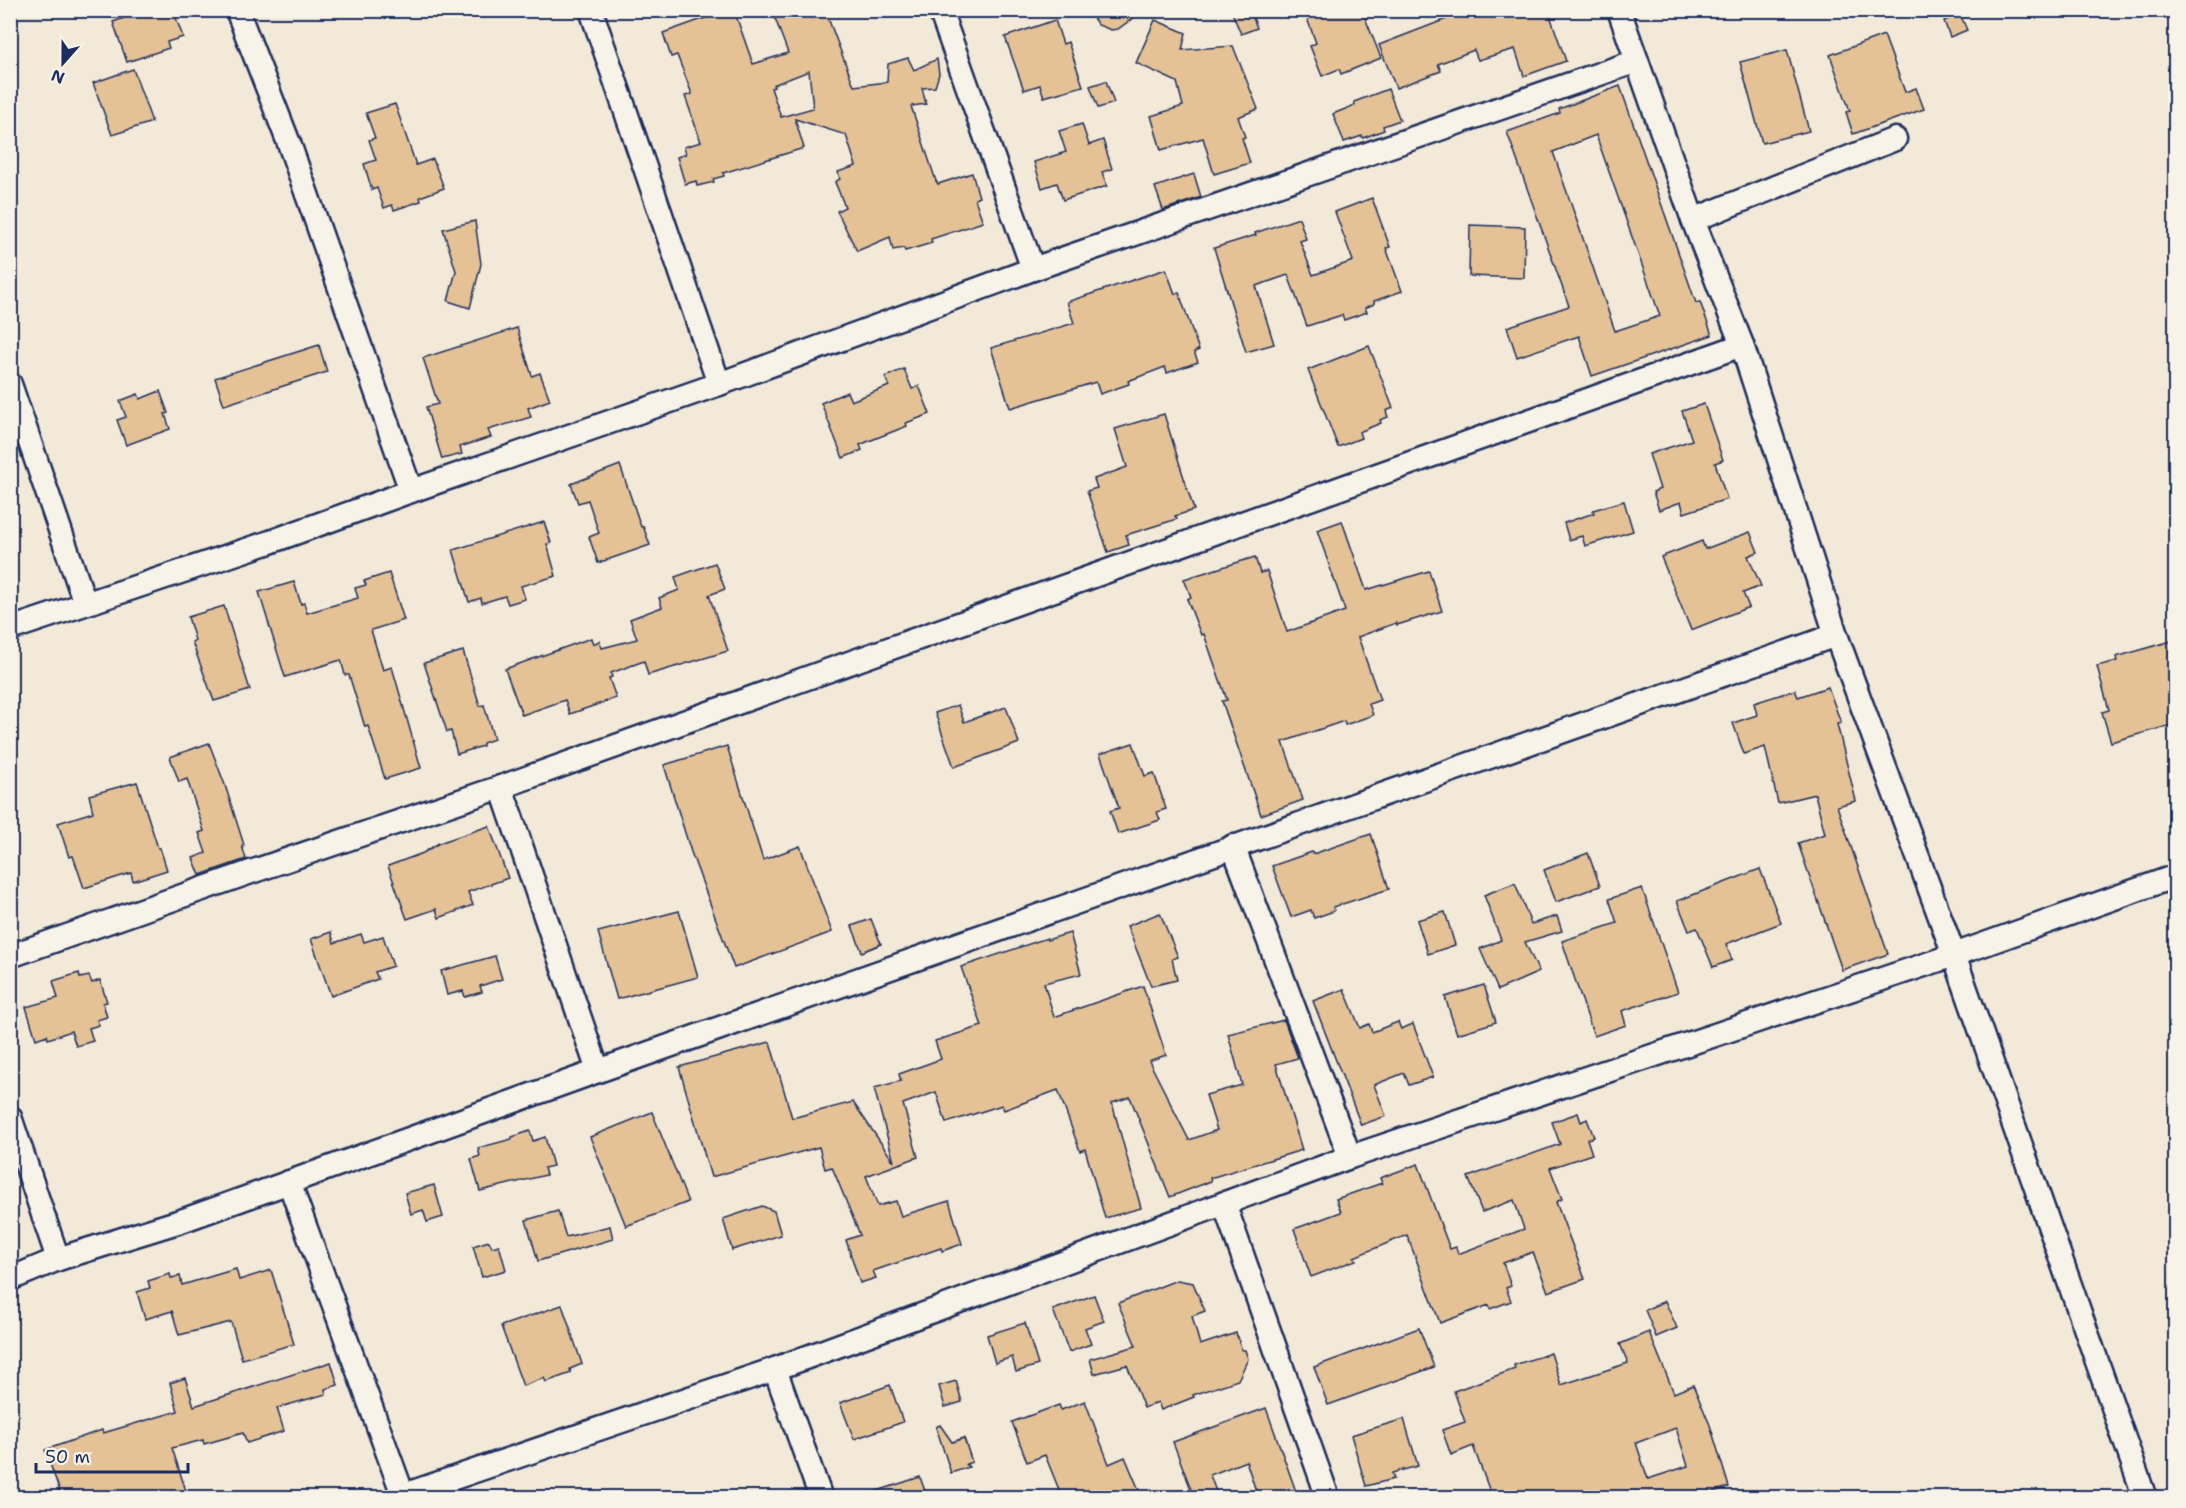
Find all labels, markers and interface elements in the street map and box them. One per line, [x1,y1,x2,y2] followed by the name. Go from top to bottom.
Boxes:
[33,33,93,93] north arrow
[48,64,67,89] text: N
[36,1436,188,1474] scale bar
[45,1445,90,1469] text: 50 m

